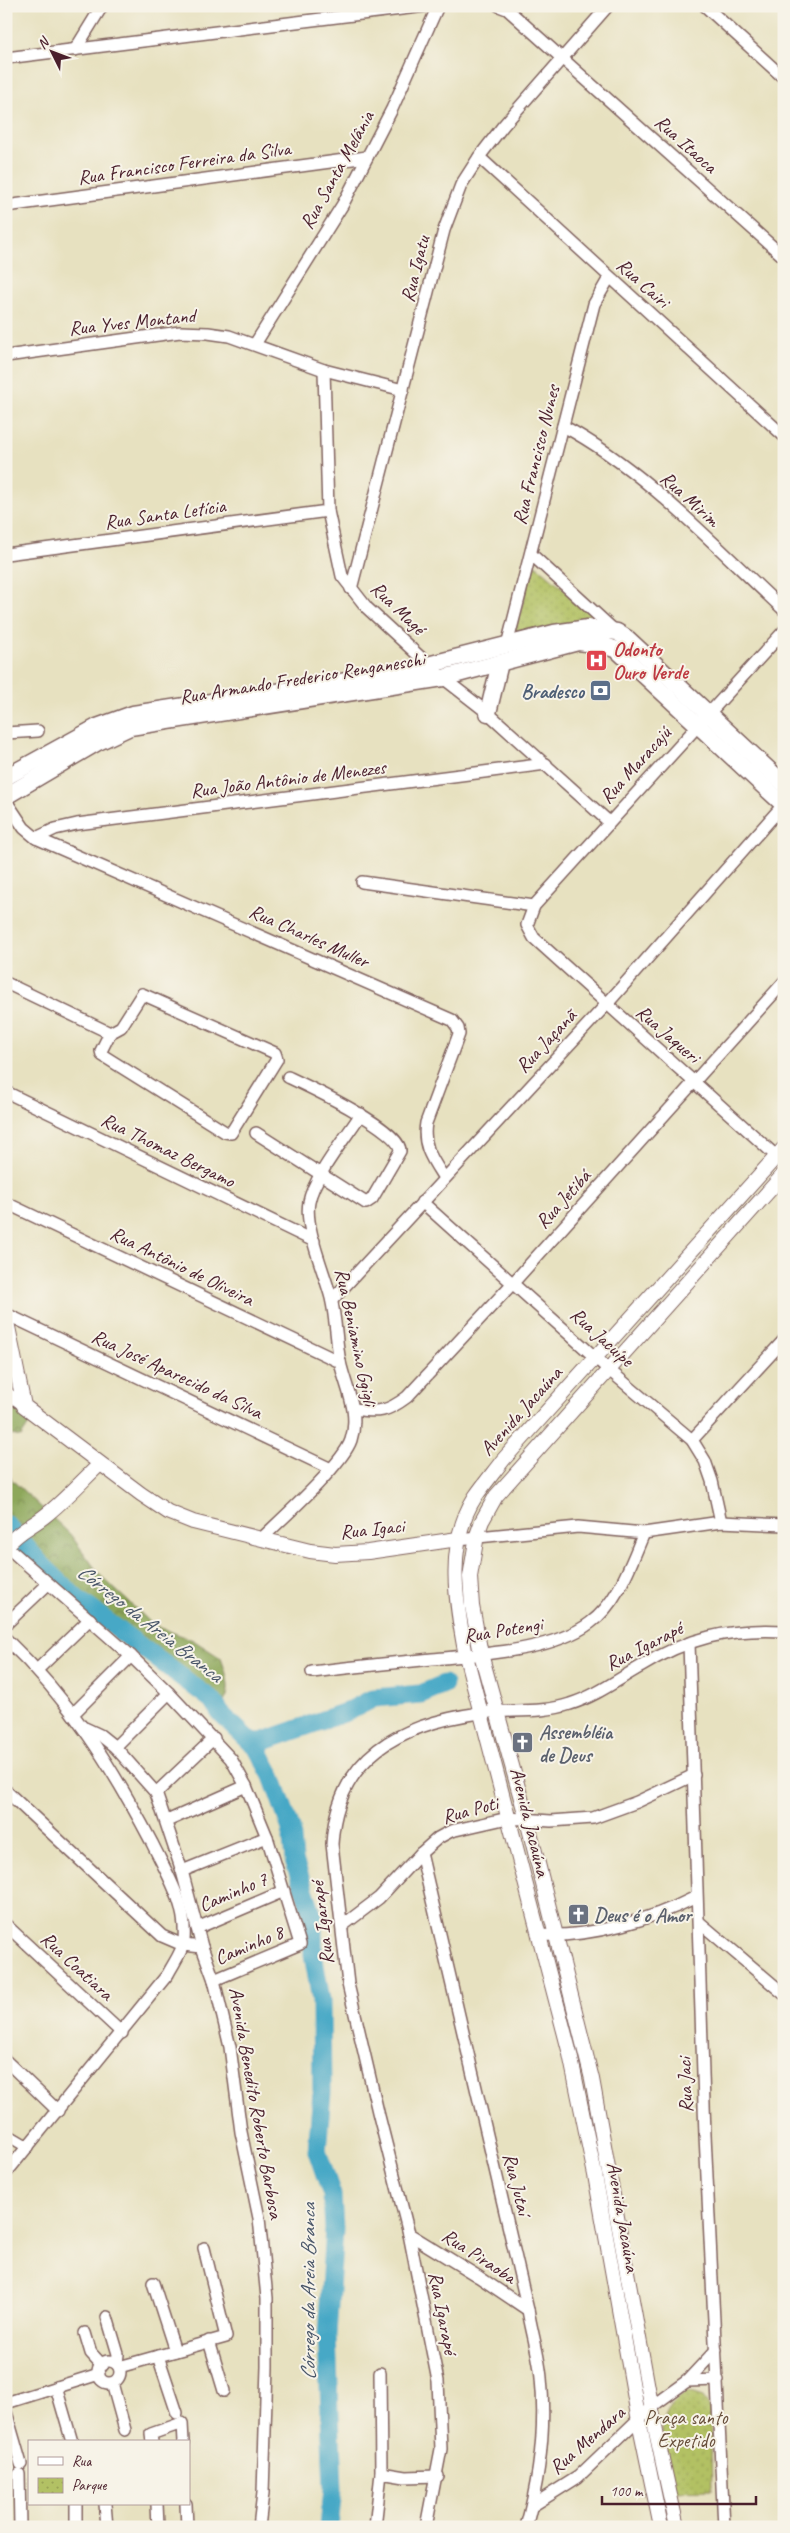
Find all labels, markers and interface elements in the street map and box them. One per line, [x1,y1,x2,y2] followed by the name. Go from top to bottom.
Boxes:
[28,28,78,78] north arrow
[33,33,53,53] text: N
[294,105,381,233] street label: Rua Santa Melânia
[650,109,724,180] street label: Rua Itaoca
[76,135,294,190] street label: Rua Francisco Ferreira da Silva
[395,232,436,305] street label: Rua Igatu
[611,253,676,315] street label: Rua Cairi
[68,303,199,341] street label: Rua Yves Montand
[507,381,566,527] street label: Rua Francisco Nunes
[655,466,726,533] street label: Rua Mirim
[103,493,229,535] street label: Rua Santa Letícia
[365,576,433,643] street label: Rua Magé
[613,637,690,685] place label: Odonto Ouro Verde
[178,646,429,710] street label: Rua Armando Frederico Renganeschi
[585,649,609,673] hospital icon: Odonto Ouro Verde
[521,679,586,704] place label: Bradesco
[588,679,612,703] bank icon: Bradesco
[594,720,677,809] street label: Rua Maracajú
[189,754,389,803] street label: Rua João Antônio de Menezes
[245,898,374,974] street label: Rua Charles Muller
[631,999,707,1070] street label: Rua Jaqueri
[510,1002,583,1078] street label: Rua Jaçanã
[97,1107,240,1194] street label: Rua Thomaz Bergamo
[530,1163,598,1234] street label: Rua Jetibá
[106,1220,259,1312] street label: Rua Antônio de Oliveira
[329,1266,383,1410] street label: Rua Beniamino Ggigli
[565,1302,640,1373] street label: Rua Jacuípe
[88,1323,267,1425] street label: Rua José Aparecido da Silva
[474,1360,568,1461] street label: Avenida Jacaúna
[339,1513,408,1545] street label: Rua Igaci
[72,1558,230,1689] water label: Córrego da Areia Branca
[462,1611,546,1649] street label: Rua Potengi
[601,1614,690,1676] street label: Rua Igarapé
[539,1720,614,1768] place label: Assembléia de Deus
[511,1731,535,1755] church icon: Assembléia de Deus
[504,1765,556,1880] street label: Avenida Jacaúna
[439,1790,503,1829] street label: Rua Poti
[195,1866,272,1918] street label: Caminho 7
[304,1877,339,1966] street label: Rua Igarapé
[566,1903,590,1927] church icon: Deus é o Amor
[594,1903,694,1928] place label: Deus é o Amor
[211,1919,289,1971] street label: Caminho 8
[35,1926,119,2007] street label: Rua Coatiara
[223,1985,289,2222] street label: Avenida Benedito Roberto Barbosa
[671,2055,698,2113] street label: Rua Jaci
[497,2150,538,2222] street label: Rua Jutaí
[601,2160,645,2275] street label: Avenida Jacaúna
[295,2201,321,2380] water label: Córrego da Areia Branca
[437,2223,522,2290] street label: Rua Piraoba
[423,2270,464,2360] street label: Rua Igarapé
[544,2399,631,2480] street label: Rua Mendara
[644,2405,729,2453] park label: Praça santo Expetido
[28,2440,190,2506] legend
[72,2452,92,2471] text: Rua
[602,2473,756,2505] scale bar
[72,2476,108,2495] text: Parque
[610,2482,644,2501] text: 100 m

